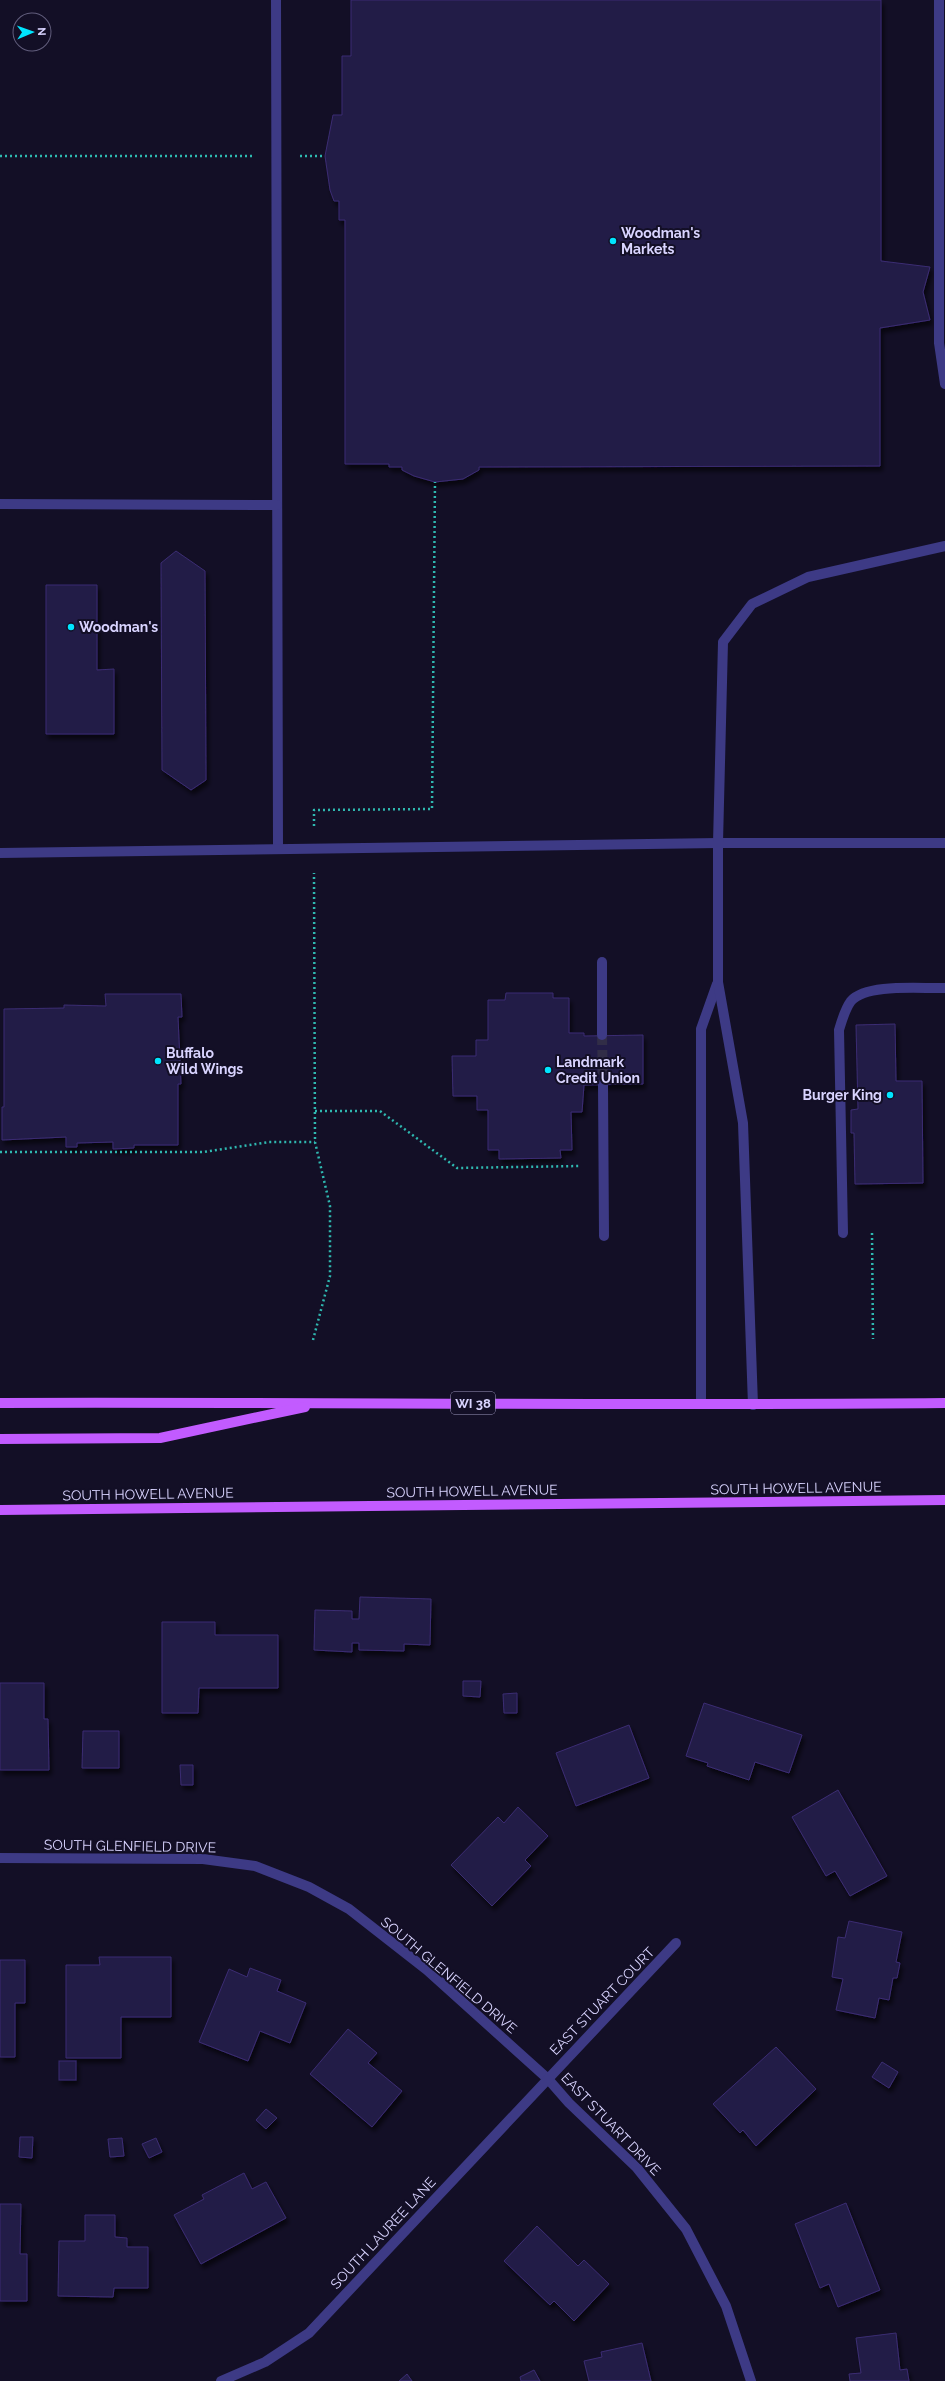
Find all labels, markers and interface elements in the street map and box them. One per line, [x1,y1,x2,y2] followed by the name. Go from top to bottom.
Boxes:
[12,12,52,52] north arrow
[35,27,48,36] text: N
[621,225,700,257] place label: Woodman's Markets
[608,236,618,246] marker: Woodman's Markets
[79,619,158,635] place label: Woodman's
[66,622,76,632] marker: Woodman's
[166,1045,243,1077] place label: Buffalo Wild Wings
[556,1054,640,1086] place label: Landmark Credit Union
[153,1056,163,1066] marker: Buffalo Wild Wings
[543,1065,553,1075] marker: Landmark Credit Union
[803,1087,882,1103] place label: Burger King
[885,1090,895,1100] marker: Burger King
[451,1392,495,1414] road number: WI 38
[710,1479,882,1497] street label: SOUTH HOWELL AVENUE
[386,1482,558,1500] street label: SOUTH HOWELL AVENUE
[62,1485,234,1503] street label: SOUTH HOWELL AVENUE
[44,1836,216,1856] street label: SOUTH GLENFIELD DRIVE
[378,1914,520,2036] street label: SOUTH GLENFIELD DRIVE
[546,1943,658,2058] street label: EAST STUART COURT
[558,2070,664,2178] street label: EAST STUART DRIVE
[327,2174,439,2292] street label: SOUTH LAUREE LANE

